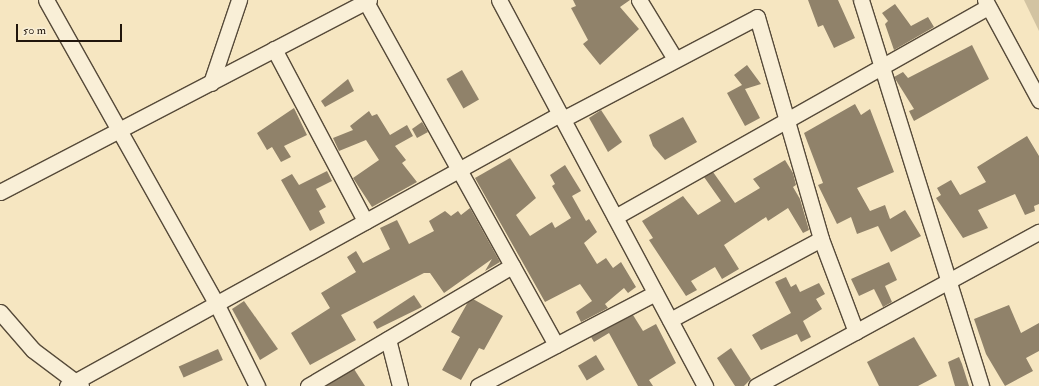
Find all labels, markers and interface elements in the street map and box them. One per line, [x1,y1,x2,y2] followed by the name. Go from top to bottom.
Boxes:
[18,16,124,42] scale bar
[23,23,46,38] text: 50 m

